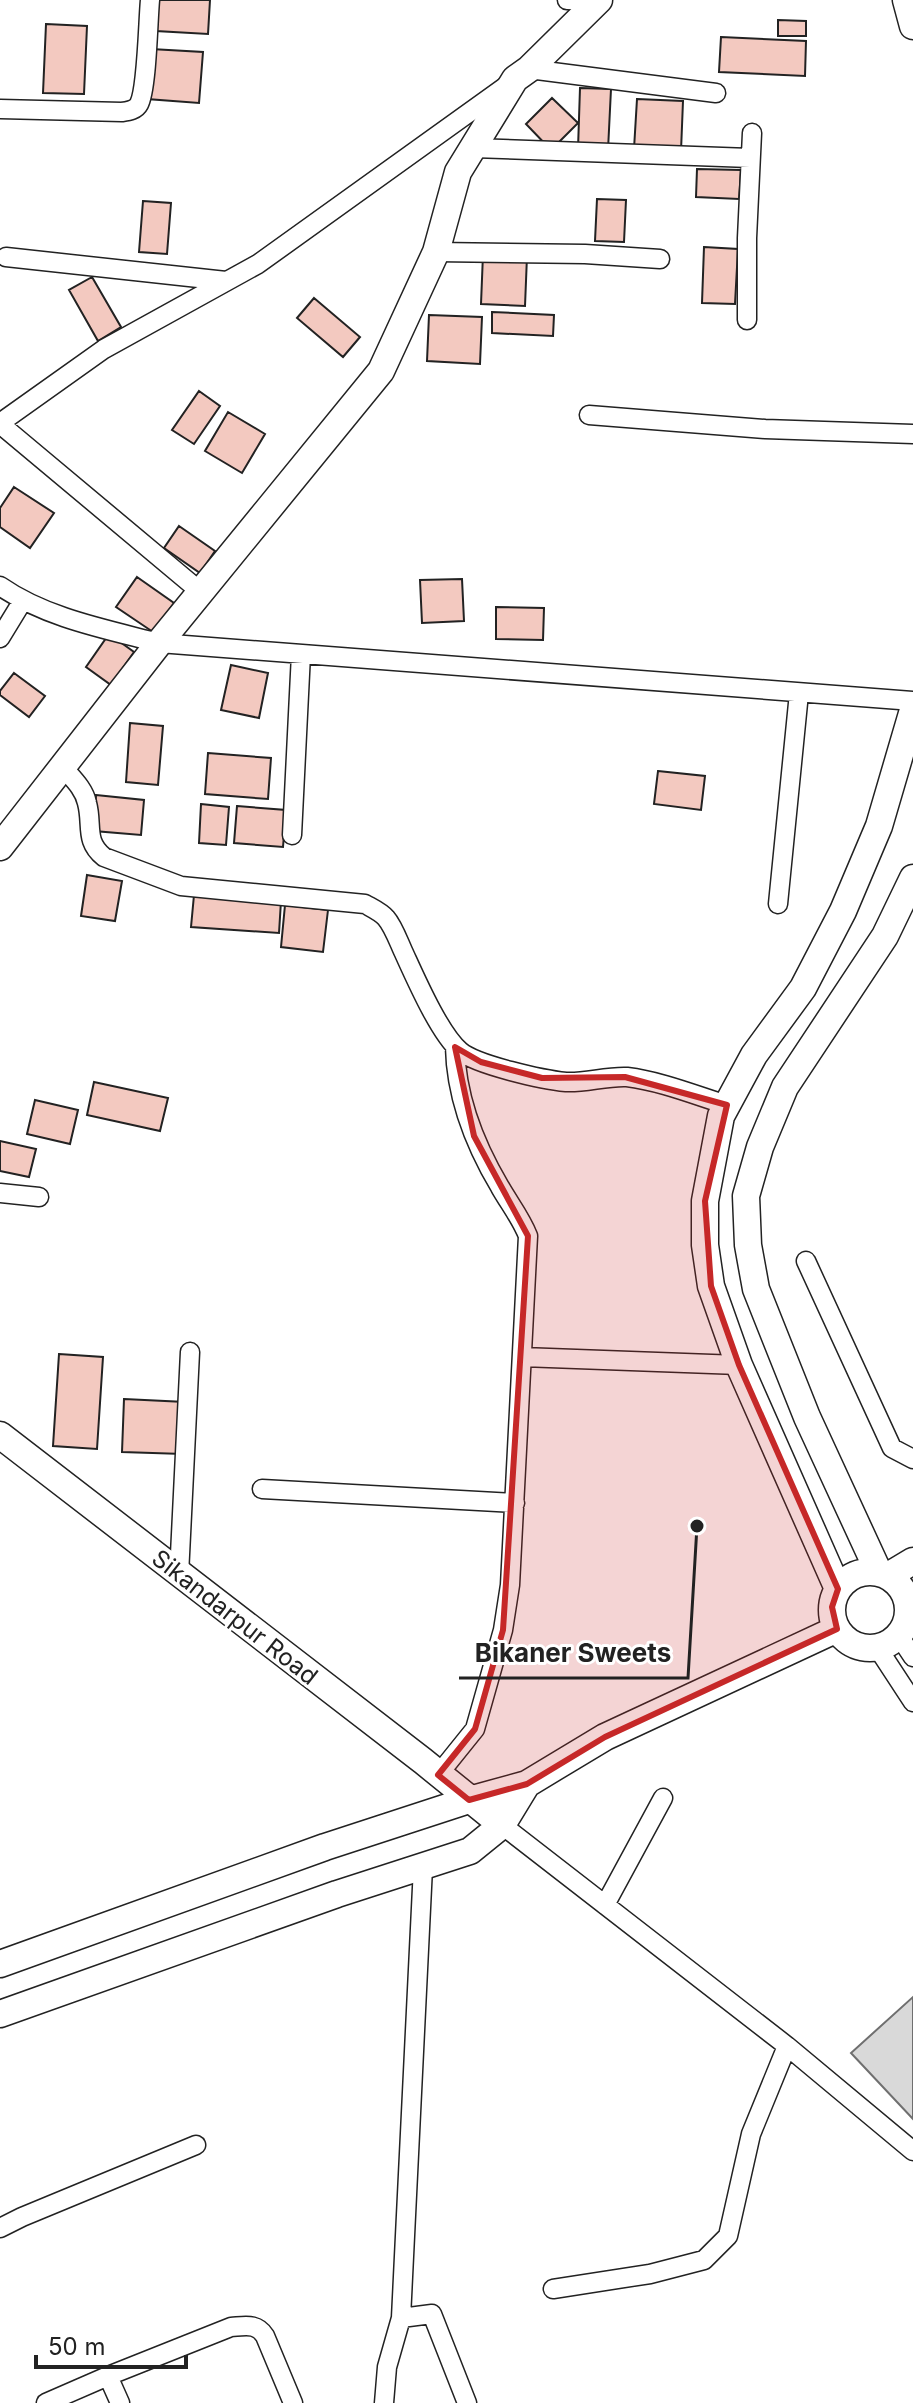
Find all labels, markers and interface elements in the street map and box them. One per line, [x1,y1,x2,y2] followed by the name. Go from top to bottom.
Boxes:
[146,1543,324,1691] street label: Sikandarpur Road
[459,1628,688,1678] callout: Bikaner Sweets
[475,1637,671,1668] text: Bikaner Sweets
[36,2319,186,2369] scale bar
[48,2332,106,2361] text: 50 m

